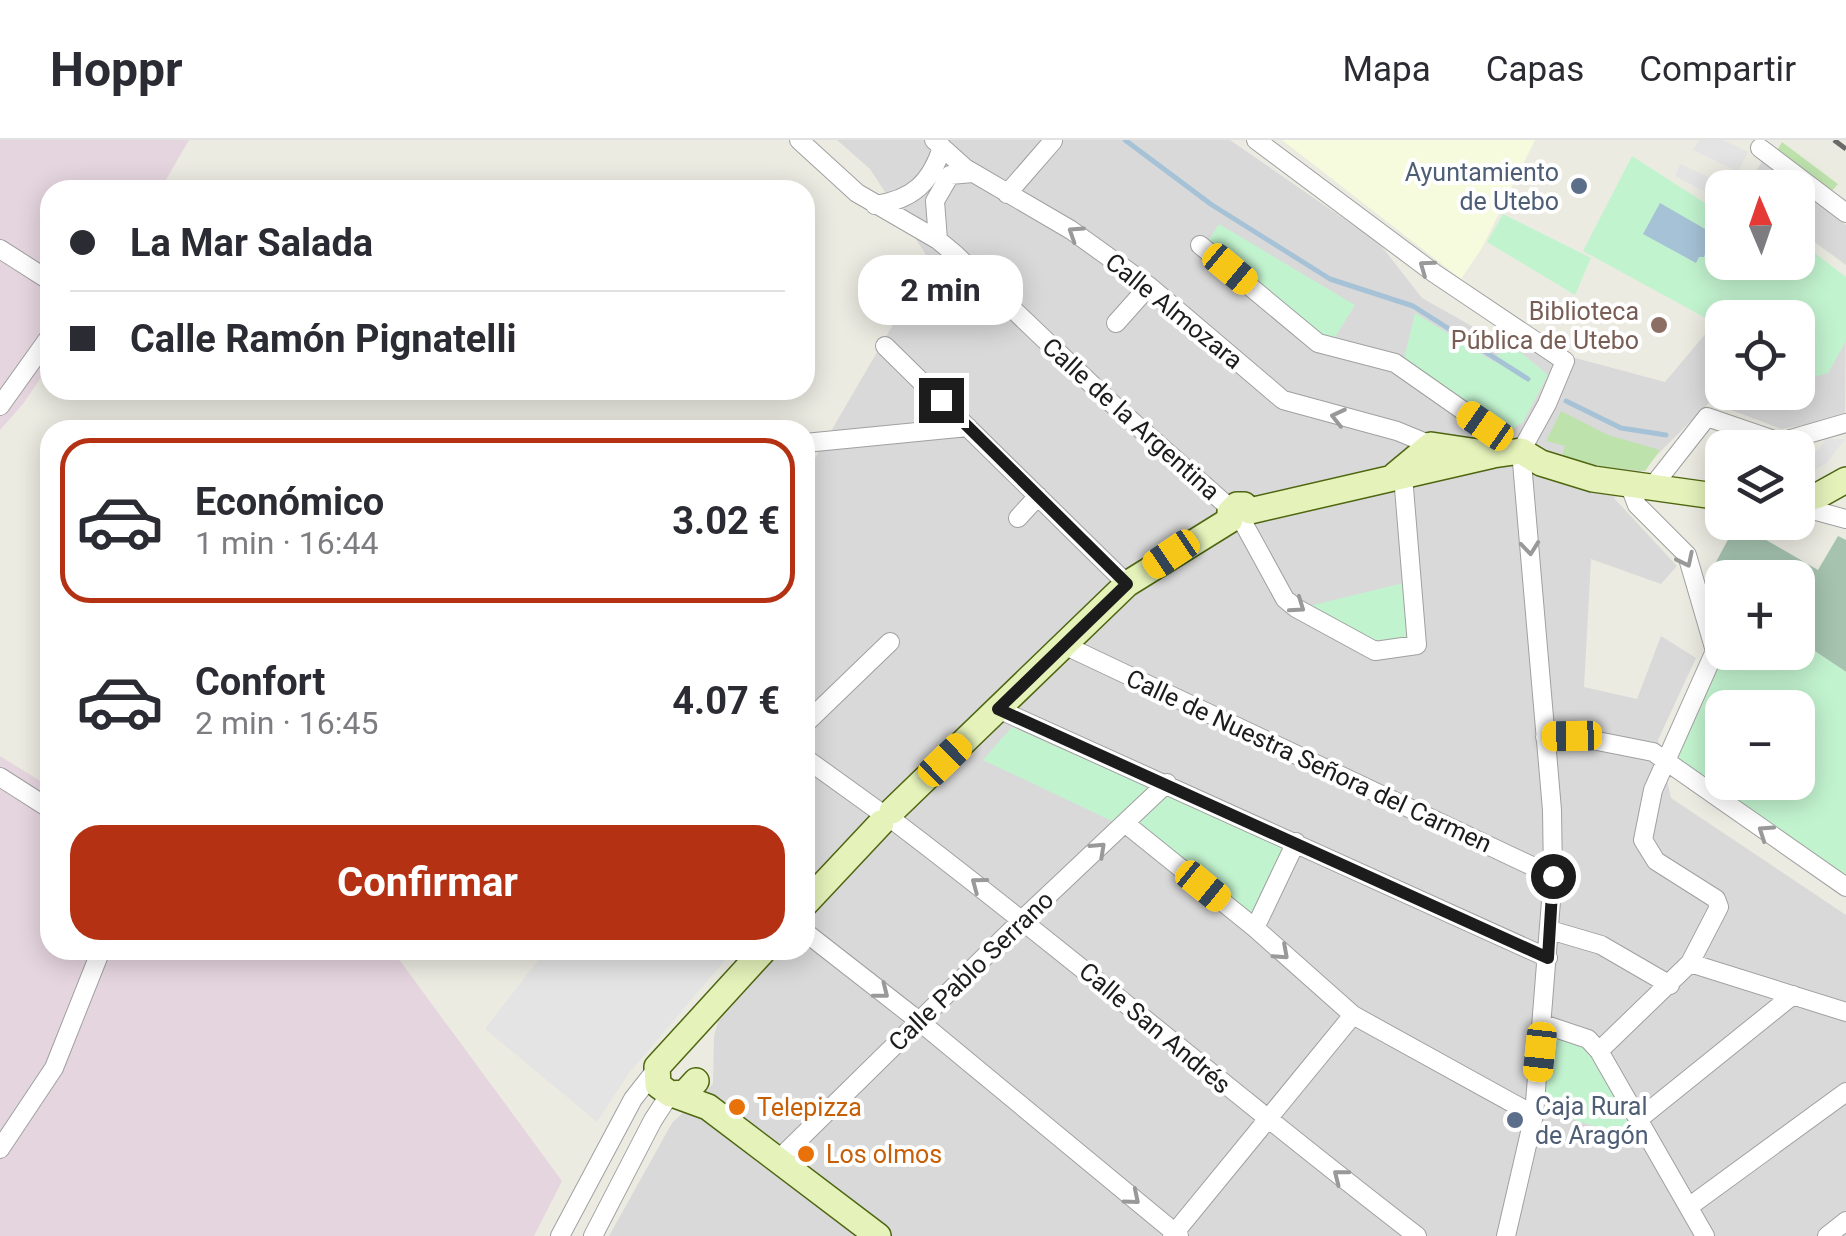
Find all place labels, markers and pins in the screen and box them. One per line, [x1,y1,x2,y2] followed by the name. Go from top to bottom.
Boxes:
[1405,158,1559,216] place label: Ayuntamiento de Utebo
[1568,175,1590,197] marker: Ayuntamiento de Utebo
[1451,297,1639,355] place label: Biblioteca Pública de Utebo
[1648,314,1670,336] marker: Biblioteca Pública de Utebo
[1535,1092,1649,1150] place label: Caja Rural de Aragón
[757,1093,862,1122] place label: Telepizza
[726,1096,748,1118] marker: Telepizza
[1504,1109,1526,1131] marker: Caja Rural de Aragón
[826,1140,942,1169] place label: Los olmos
[795,1143,817,1165] marker: Los olmos

